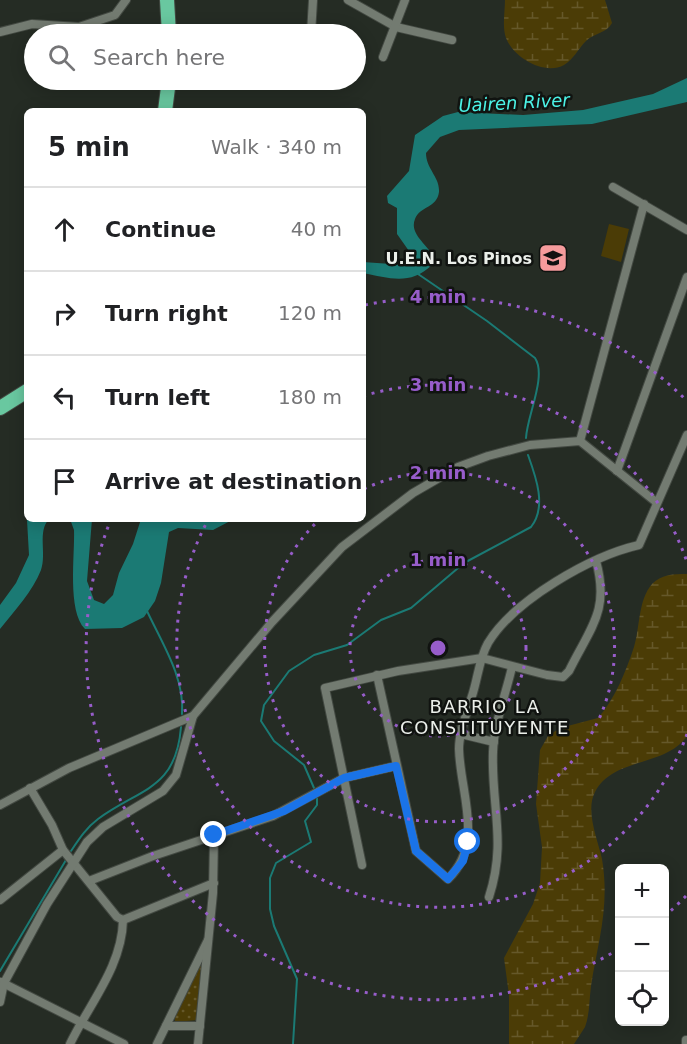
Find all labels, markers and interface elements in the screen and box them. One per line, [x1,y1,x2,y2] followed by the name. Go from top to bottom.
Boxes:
[24,24,366,90] search box
[45,41,78,74] icon: search
[93,45,225,70] text: Search here
[458,89,572,116] water label: Uairen River
[48,132,130,162] text: 5 min
[211,135,342,159] text: Walk · 340 m
[48,213,81,246] icon: ahead
[105,217,216,242] text: Continue
[291,217,342,241] text: 40 m
[537,242,569,274] school or university icon: U.E.N. Los Pinos
[385,249,532,268] place label: U.E.N. Los Pinos
[410,286,466,307] text: 4 min
[48,297,81,330] icon: right
[105,301,228,326] text: Turn right
[278,301,342,325] text: 120 m
[410,374,466,395] text: 3 min
[48,381,81,414] icon: left
[105,385,210,410] text: Turn left
[278,385,342,409] text: 180 m
[410,462,466,483] text: 2 min
[48,465,81,498] icon: arrive
[105,469,362,494] text: Arrive at destination
[410,549,466,570] text: 1 min
[428,638,448,658] centre of rings
[400,696,570,738] district label: BARRIO LA CONSTITUYENTE
[200,821,226,847] route end
[454,828,480,854] route start
[615,864,669,1026] map controls
[615,864,669,918] button: +
[615,918,669,972] button: −
[615,972,669,1026] button: locate

